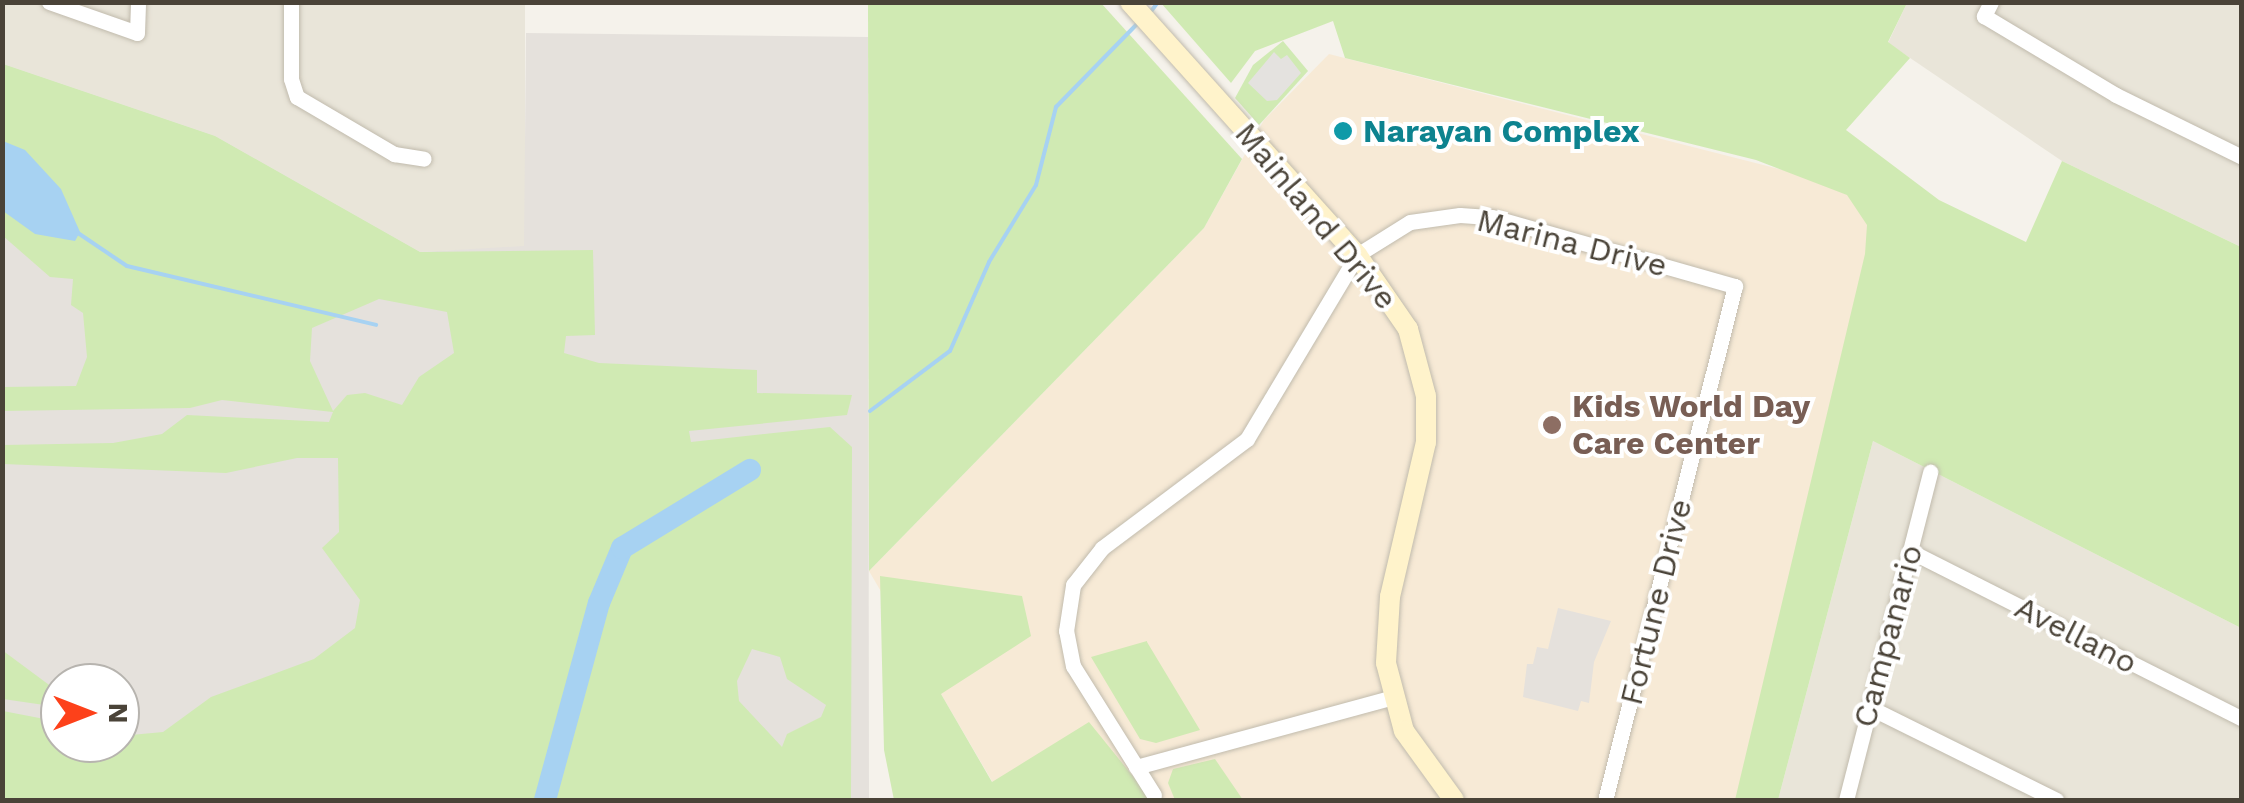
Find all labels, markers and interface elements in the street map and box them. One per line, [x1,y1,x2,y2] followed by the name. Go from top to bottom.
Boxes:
[1363,112,1640,150] place label: Narayan Complex
[1227,115,1405,317] street label: Mainland Drive
[1332,120,1354,142] marker: Narayan Complex
[1473,201,1671,285] street label: Marina Drive
[1572,388,1811,463] place label: Kids World Day Care Center
[1541,414,1563,436] marker: Kids World Day Care Center
[1612,495,1700,709] street label: Fortune Drive
[1845,541,1931,731] street label: Campanario
[2009,588,2143,682] street label: Avellano
[40,663,140,763] north arrow
[102,703,135,723] text: N

